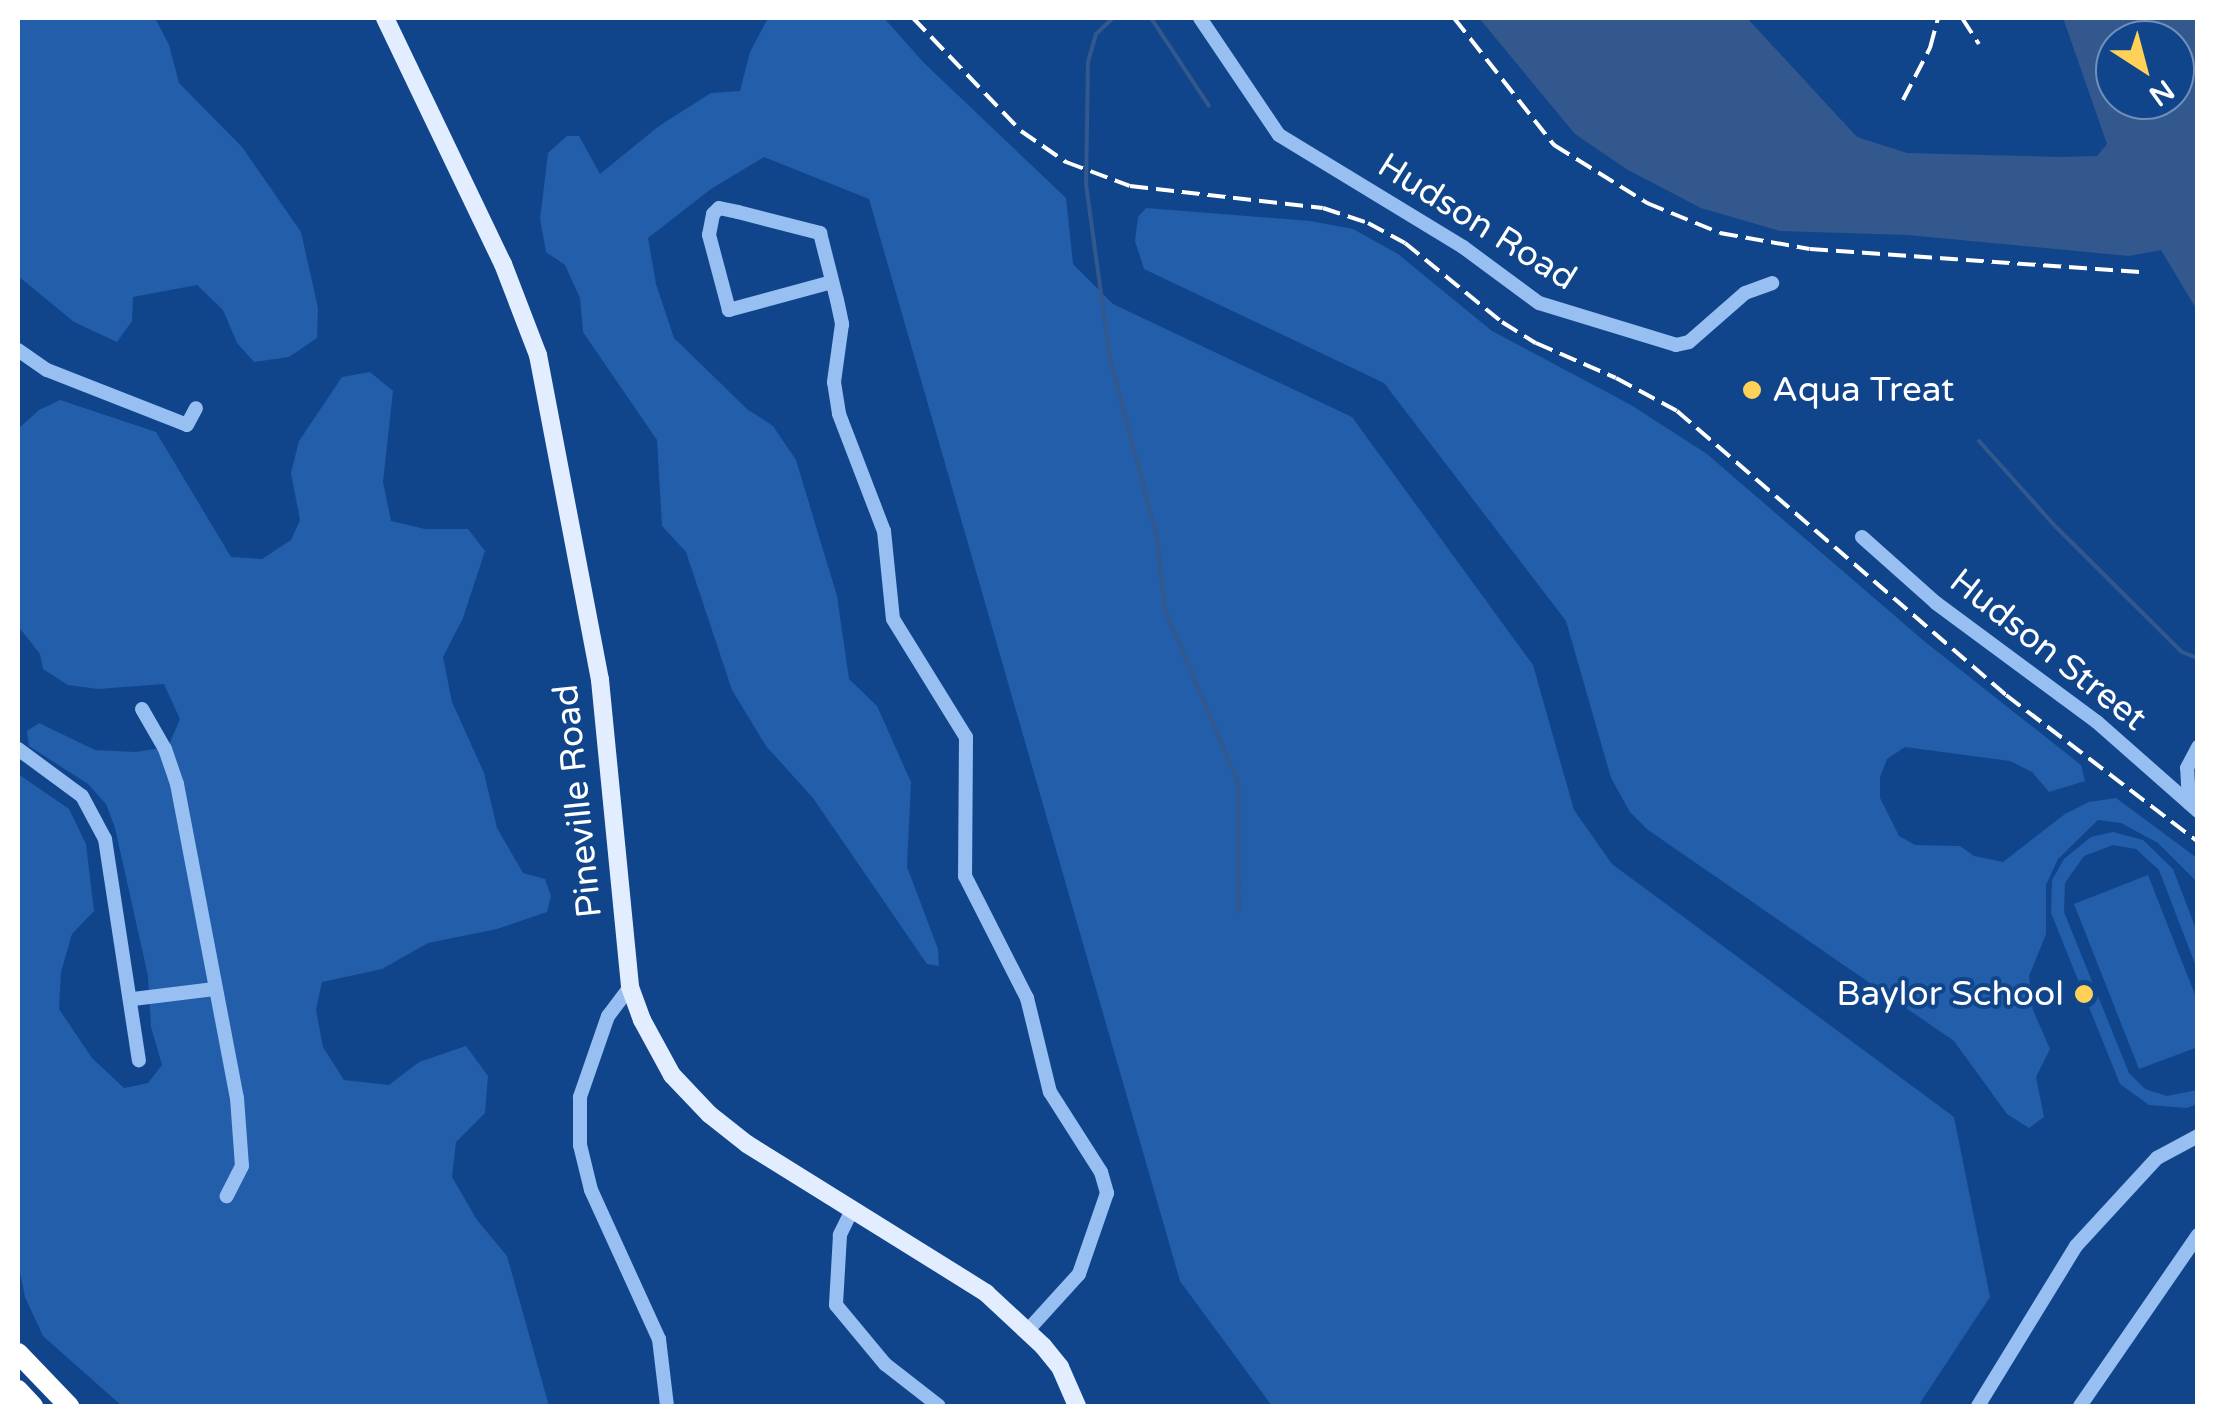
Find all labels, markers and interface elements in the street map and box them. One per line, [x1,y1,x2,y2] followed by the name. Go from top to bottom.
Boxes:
[2095,20,2195,120] north arrow
[2142,72,2181,113] text: N
[1370,144,1584,300] street label: Hudson Road
[1772,369,1954,411] place label: Aqua Treat
[1741,379,1763,401] marker: Aqua Treat
[1941,560,2155,740] street label: Hudson Street
[545,682,611,920] street label: Pineville Road
[1836,973,2064,1015] place label: Baylor School
[2073,983,2095,1005] marker: Baylor School

